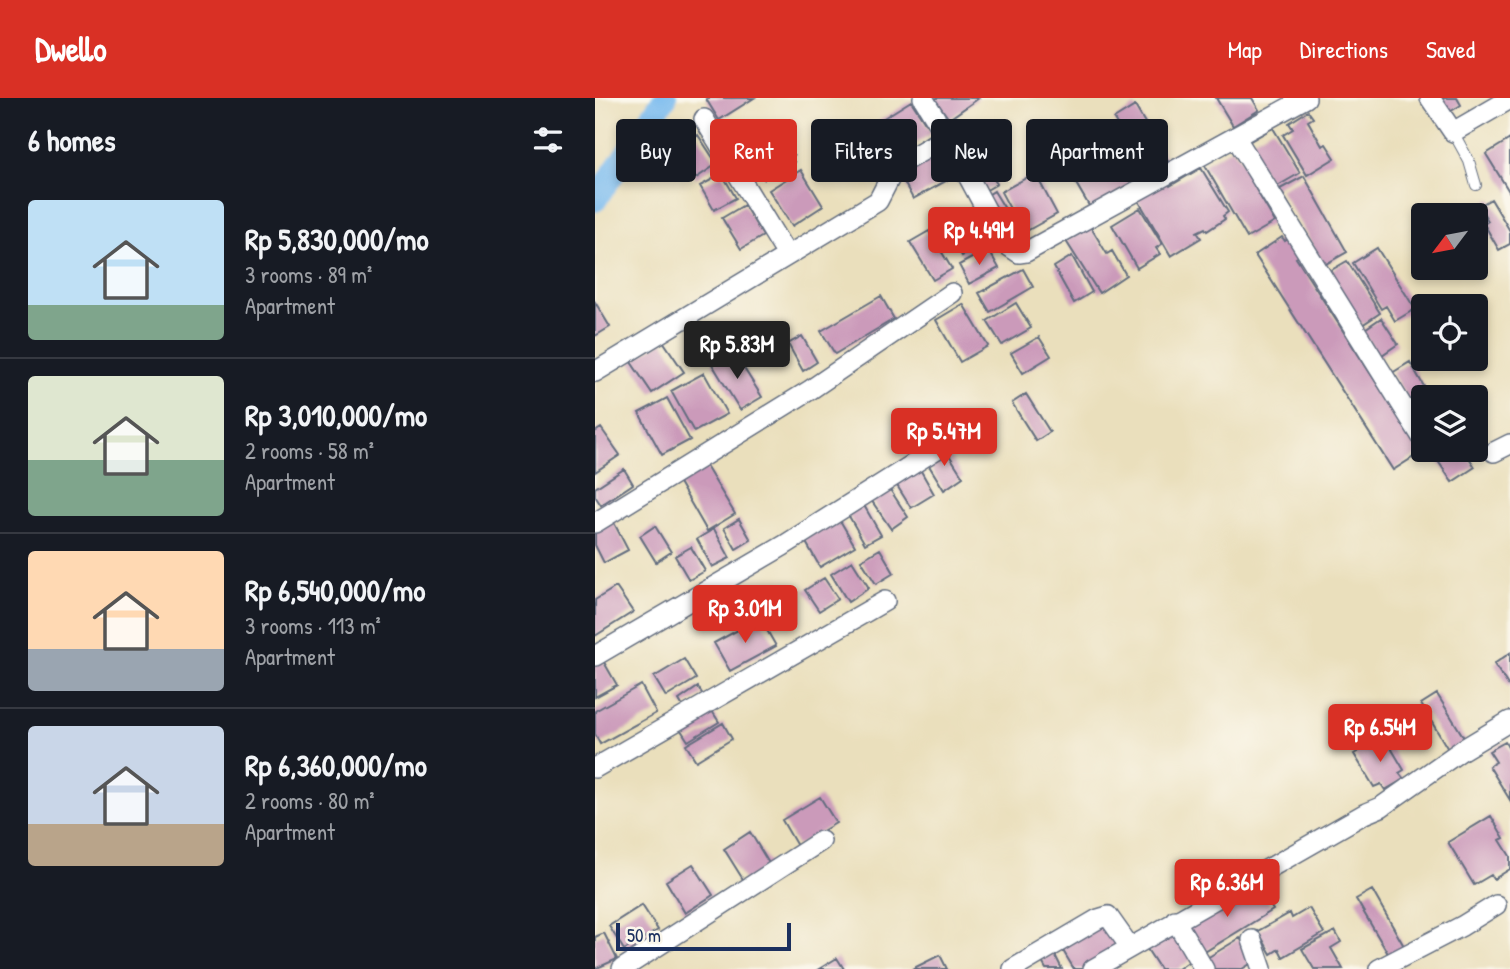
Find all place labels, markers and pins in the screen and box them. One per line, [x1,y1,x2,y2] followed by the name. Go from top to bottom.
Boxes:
[907,208,1051,267] pin: Rp 4.49M
[665,322,809,381] pin: Rp 5.83M
[872,408,1016,468] pin: Rp 5.47M
[673,586,817,645] pin: Rp 3.01M
[1308,704,1452,764] pin: Rp 6.54M
[1155,860,1299,919] pin: Rp 6.36M

